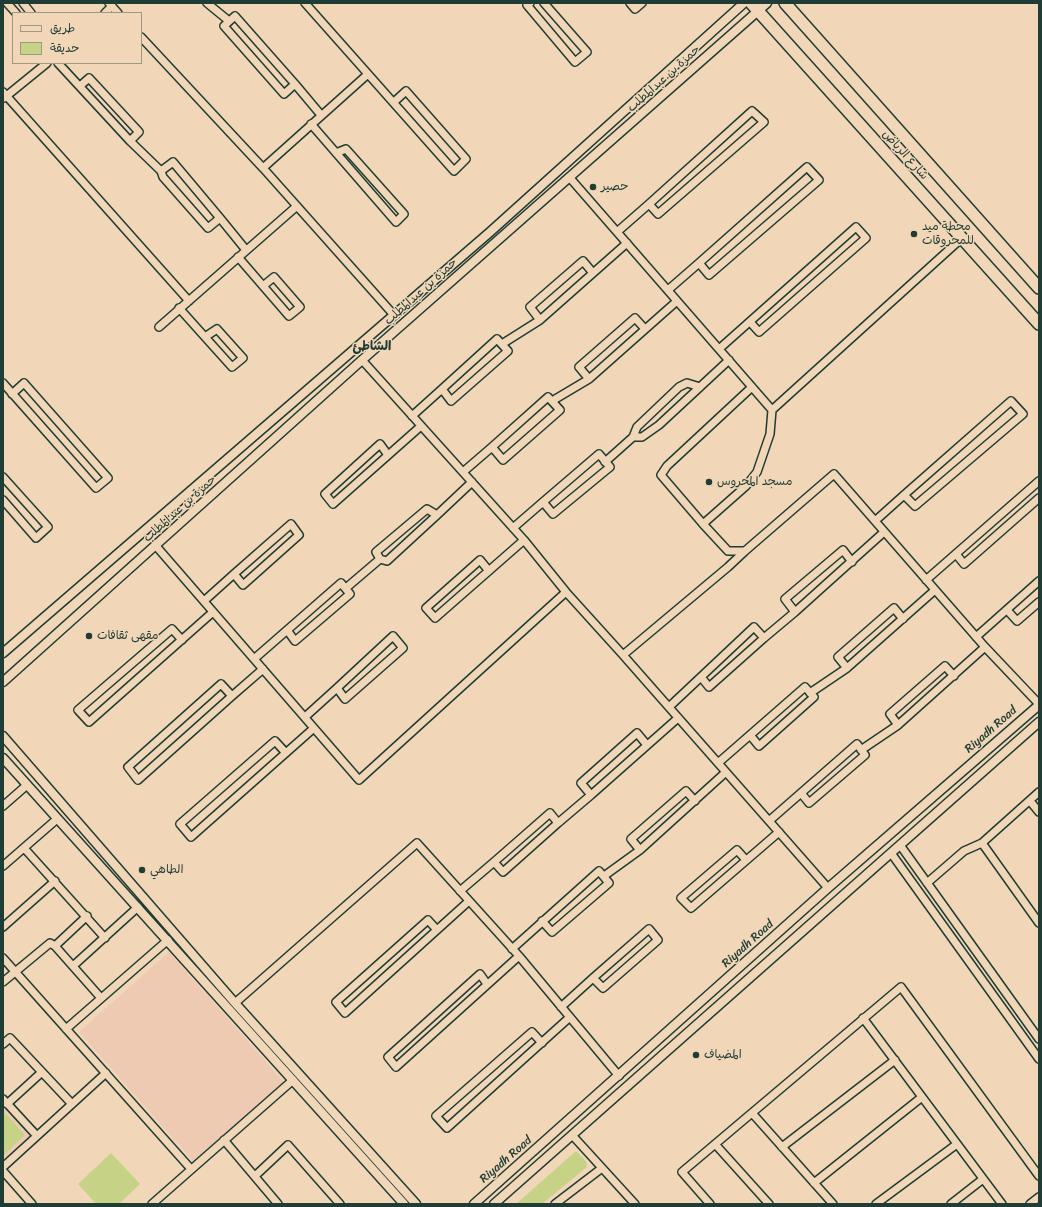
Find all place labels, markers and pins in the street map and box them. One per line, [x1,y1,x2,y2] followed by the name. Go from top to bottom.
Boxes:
[601,180,628,194] place label: حصير
[588,182,598,192] marker: حصير
[922,220,974,248] place label: محطة ميد للمحروقات
[909,229,919,239] marker: محطة ميد للمحروقات
[717,475,792,489] place label: مسجد المحروس
[704,477,714,487] marker: مسجد المحروس
[97,629,158,643] place label: مقهى ثقافات
[84,631,94,641] marker: مقهى ثقافات
[150,863,183,877] place label: الطاهي
[137,865,147,875] marker: الطاهي
[704,1048,742,1062] place label: المضياف
[691,1050,701,1060] marker: المضياف

